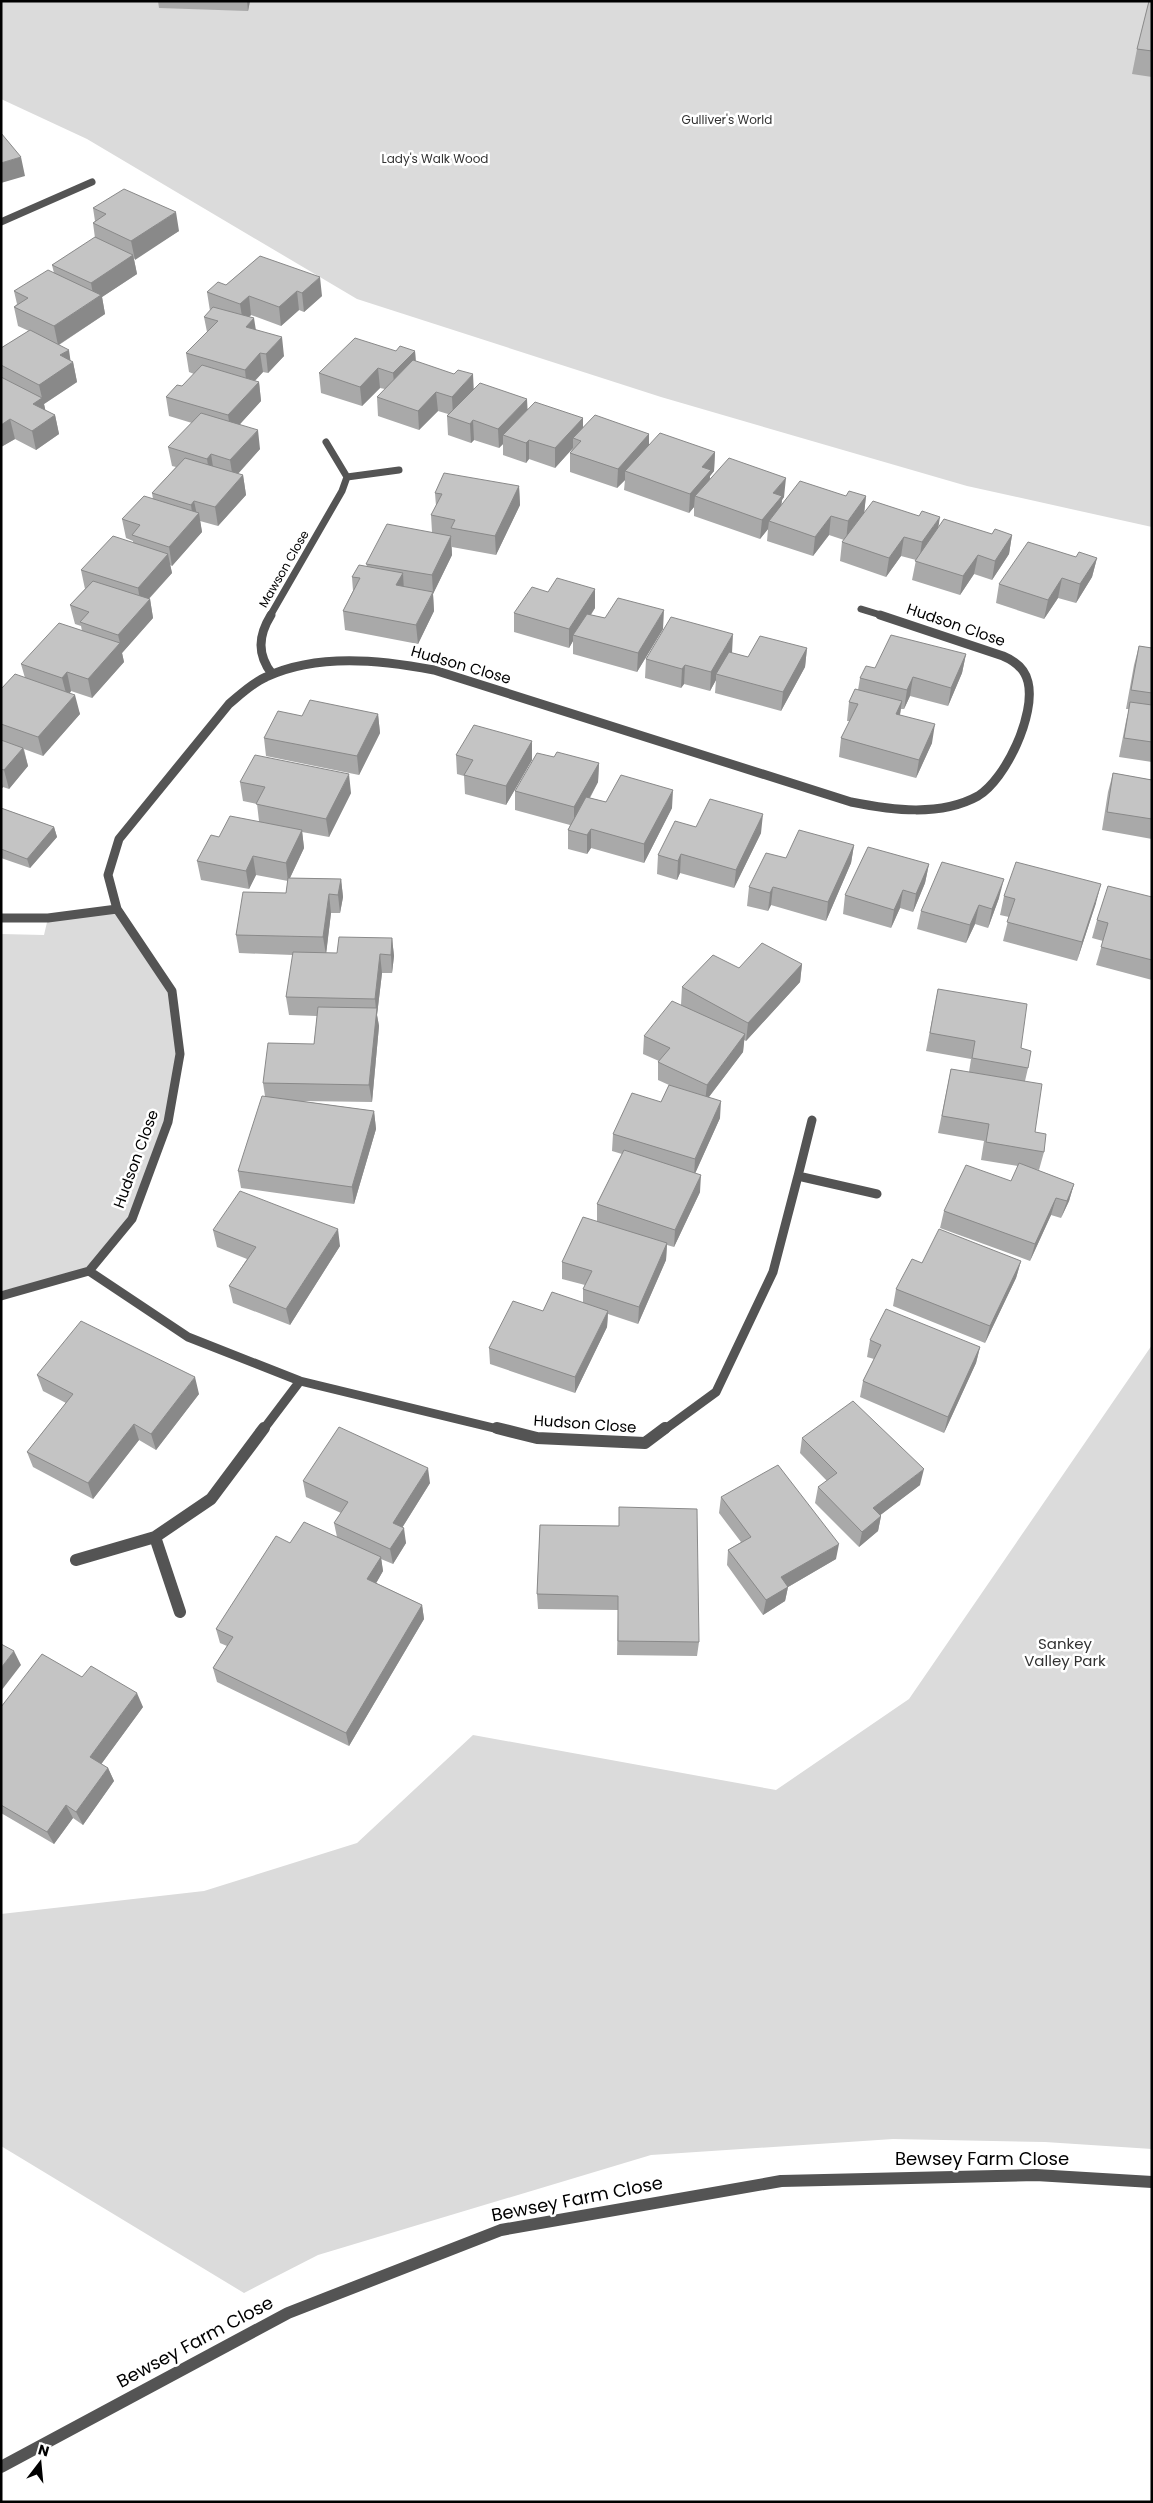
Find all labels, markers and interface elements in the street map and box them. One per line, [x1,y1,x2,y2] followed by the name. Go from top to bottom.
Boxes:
[682,111,772,128] park label: Gulliver's World
[382,150,488,167] park label: Lady's Walk Wood
[255,527,313,611] street label: Mawson Close
[904,598,1008,651] street label: Hudson Close
[409,640,514,689] street label: Hudson Close
[108,1107,163,1211] street label: Hudson Close
[533,1409,637,1438] street label: Hudson Close
[1024,1633,1106,1671] park label: Sankey Valley Park
[895,2146,1069,2171] street label: Bewsey Farm Close
[489,2170,665,2227] street label: Bewsey Farm Close
[112,2290,278,2393] street label: Bewsey Farm Close
[15,2438,65,2488] north arrow
[36,2439,51,2462] text: N

